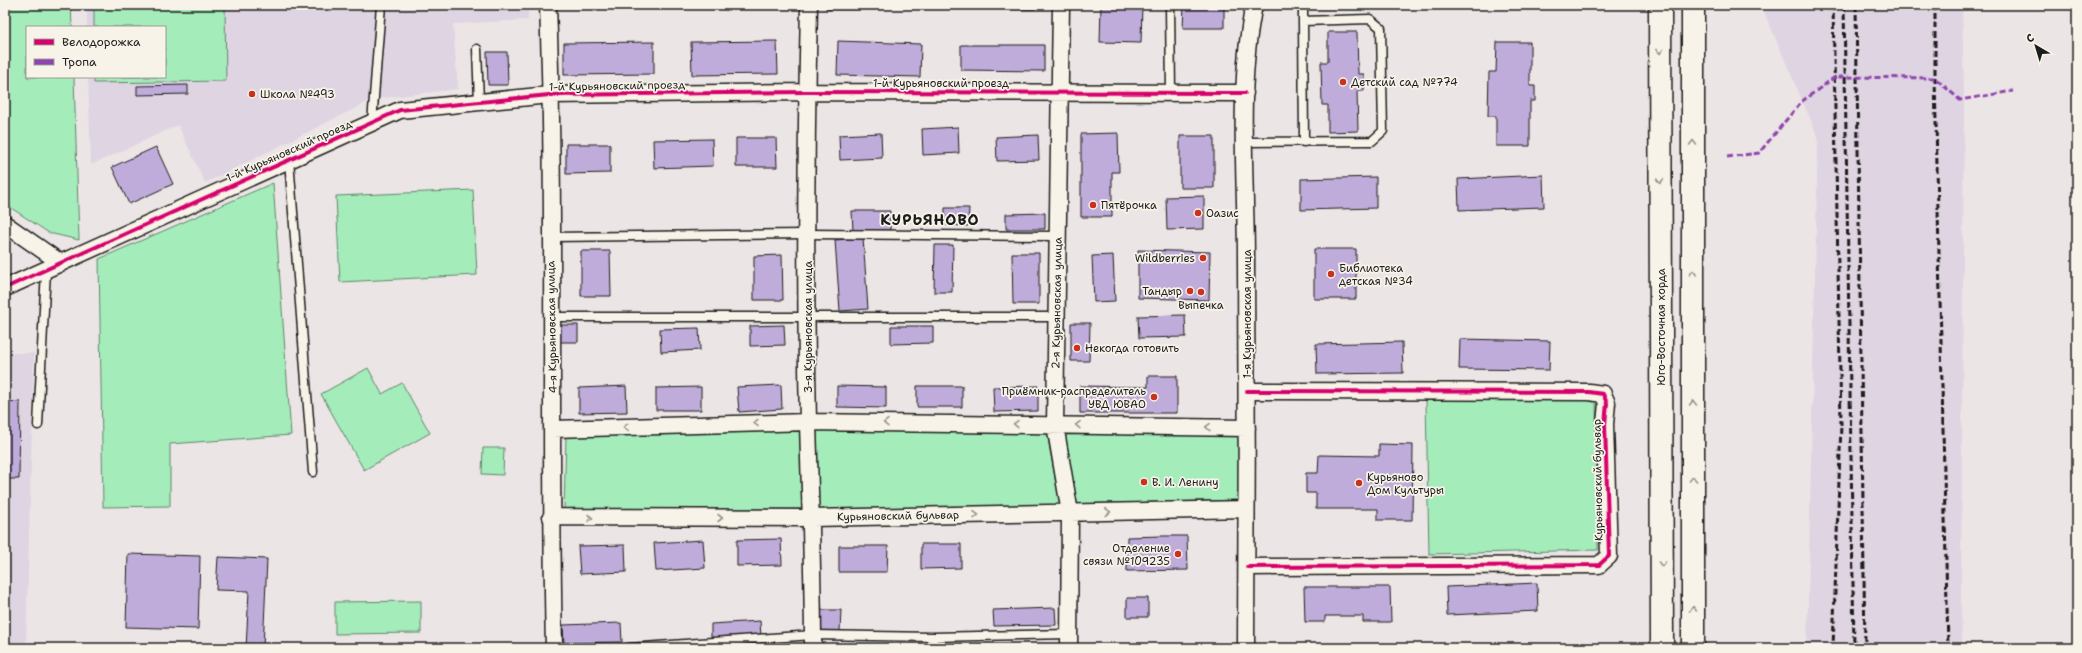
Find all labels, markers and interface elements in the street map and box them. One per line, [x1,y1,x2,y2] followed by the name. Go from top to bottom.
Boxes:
[26,26,166,78] legend
[2016,26,2056,66] north arrow
[2023,30,2038,47] text: С
[62,34,141,50] text: Велодорожка
[1656,48,1664,54] one-way arrow
[62,54,97,70] text: Тропа
[1351,75,1458,90] place label: Детский сад №774
[873,76,1009,91] street label: 1-й Курьяновский проезд
[549,77,685,95] street label: 1-й Курьяновский проезд
[1338,77,1348,87] marker: Детский сад №774
[260,87,335,102] place label: Школа №493
[247,89,257,99] marker: Школа №493
[224,116,354,186] street label: 1-й Курьяновский проезд
[1689,140,1697,146] one-way arrow
[1656,178,1664,184] one-way arrow
[1101,198,1157,213] place label: Пятёрочка
[1088,200,1098,210] marker: Пятёрочка
[1206,206,1239,221] place label: Оазис
[1193,208,1203,218] marker: Оазис
[880,210,980,230] district label: КУРЬЯНОВО
[1048,237,1066,369] street label: 2-я Курьяновская улица
[1240,249,1255,379] street label: 1-я Курьяновская улица
[1135,251,1195,266] place label: Wildberries
[1198,253,1208,263] marker: Wildberries
[543,260,561,393] street label: 4-я Курьяновская улица
[801,261,816,393] street label: 3-я Курьяновская улица
[1339,261,1413,289] place label: Библиотека детская №34
[1654,268,1669,386] street label: Юго-Восточная хорда
[1326,269,1336,279] marker: Библиотека детская №34
[1689,270,1697,276] one-way arrow
[1142,284,1182,299] place label: Тандыр
[1185,286,1195,296] marker: Тандыр
[1196,287,1206,297] marker: Выпечка
[1178,298,1224,313] place label: Выпечка
[1085,341,1180,356] place label: Некогда готовить
[1072,343,1082,353] marker: Некогда готовить
[1002,384,1146,412] place label: Приёмник-распределитель УВД ЮВАО
[1149,392,1159,402] marker: Приёмник-распределитель УВД ЮВАО
[1689,400,1697,406] one-way arrow
[753,419,759,428] one-way arrow
[883,419,889,427] one-way arrow
[1589,419,1607,541] street label: Курьяновский бульвар
[1013,420,1019,429] one-way arrow
[1075,421,1081,429] one-way arrow
[623,423,629,431] one-way arrow
[1205,423,1211,431] one-way arrow
[1367,470,1444,498] place label: Курьяново Дом Культуры
[1152,475,1219,490] place label: В. И. Ленину
[1689,476,1697,482] one-way arrow
[1139,477,1149,487] marker: В. И. Ленину
[1354,478,1364,488] marker: Курьяново Дом Культуры
[837,507,959,525] street label: Курьяновский бульвар
[1105,508,1111,516] one-way arrow
[973,511,979,519] one-way arrow
[587,514,593,522] one-way arrow
[717,514,723,522] one-way arrow
[1083,541,1170,569] place label: Отделение связи №109235
[1173,549,1183,559] marker: Отделение связи №109235
[1658,561,1666,567] one-way arrow
[1689,606,1697,612] one-way arrow

